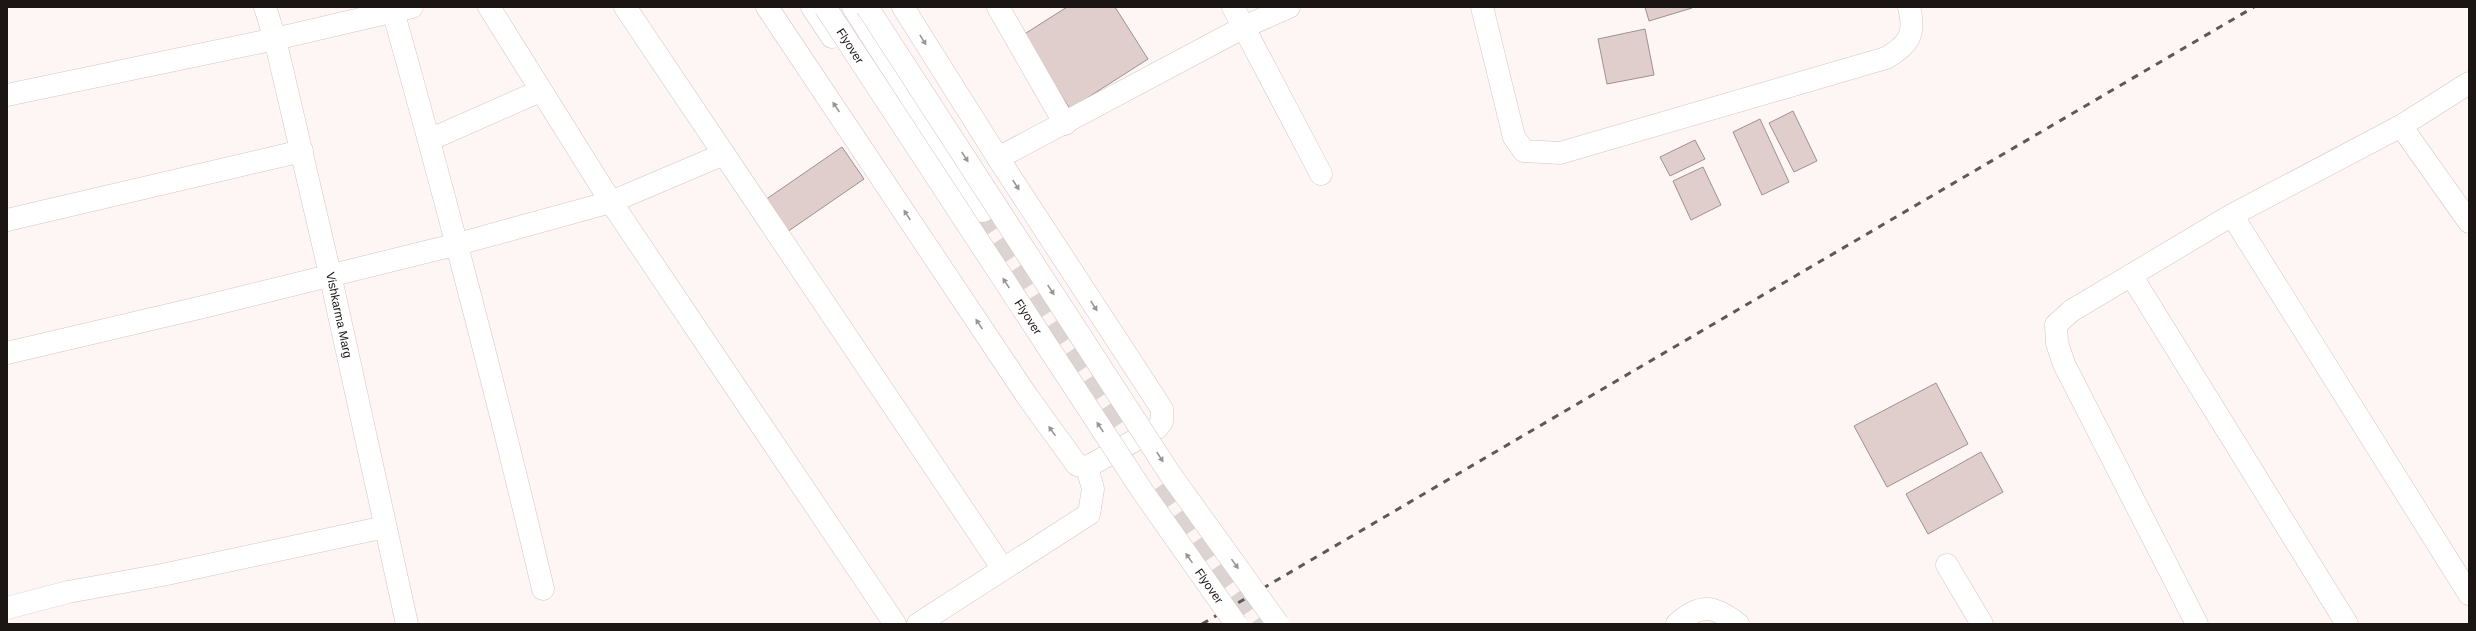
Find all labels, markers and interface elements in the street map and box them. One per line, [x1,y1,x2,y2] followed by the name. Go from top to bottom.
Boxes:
[833,26,867,66] street label: Flyover
[920,34,927,46] one-way arrow
[832,101,839,113] one-way arrow
[961,152,969,162] one-way arrow
[1012,179,1019,191] one-way arrow
[903,210,911,220] one-way arrow
[323,271,355,359] street label: Vishkarma Marg
[1002,278,1010,288] one-way arrow
[1047,285,1055,295] one-way arrow
[1011,297,1045,337] street label: Flyover
[1091,300,1098,312] one-way arrow
[975,318,983,329] one-way arrow
[1097,421,1104,433] one-way arrow
[1048,426,1056,436] one-way arrow
[1156,452,1164,463] one-way arrow
[1185,552,1193,563] one-way arrow
[1231,558,1239,569] one-way arrow
[1192,566,1226,606] street label: Flyover

